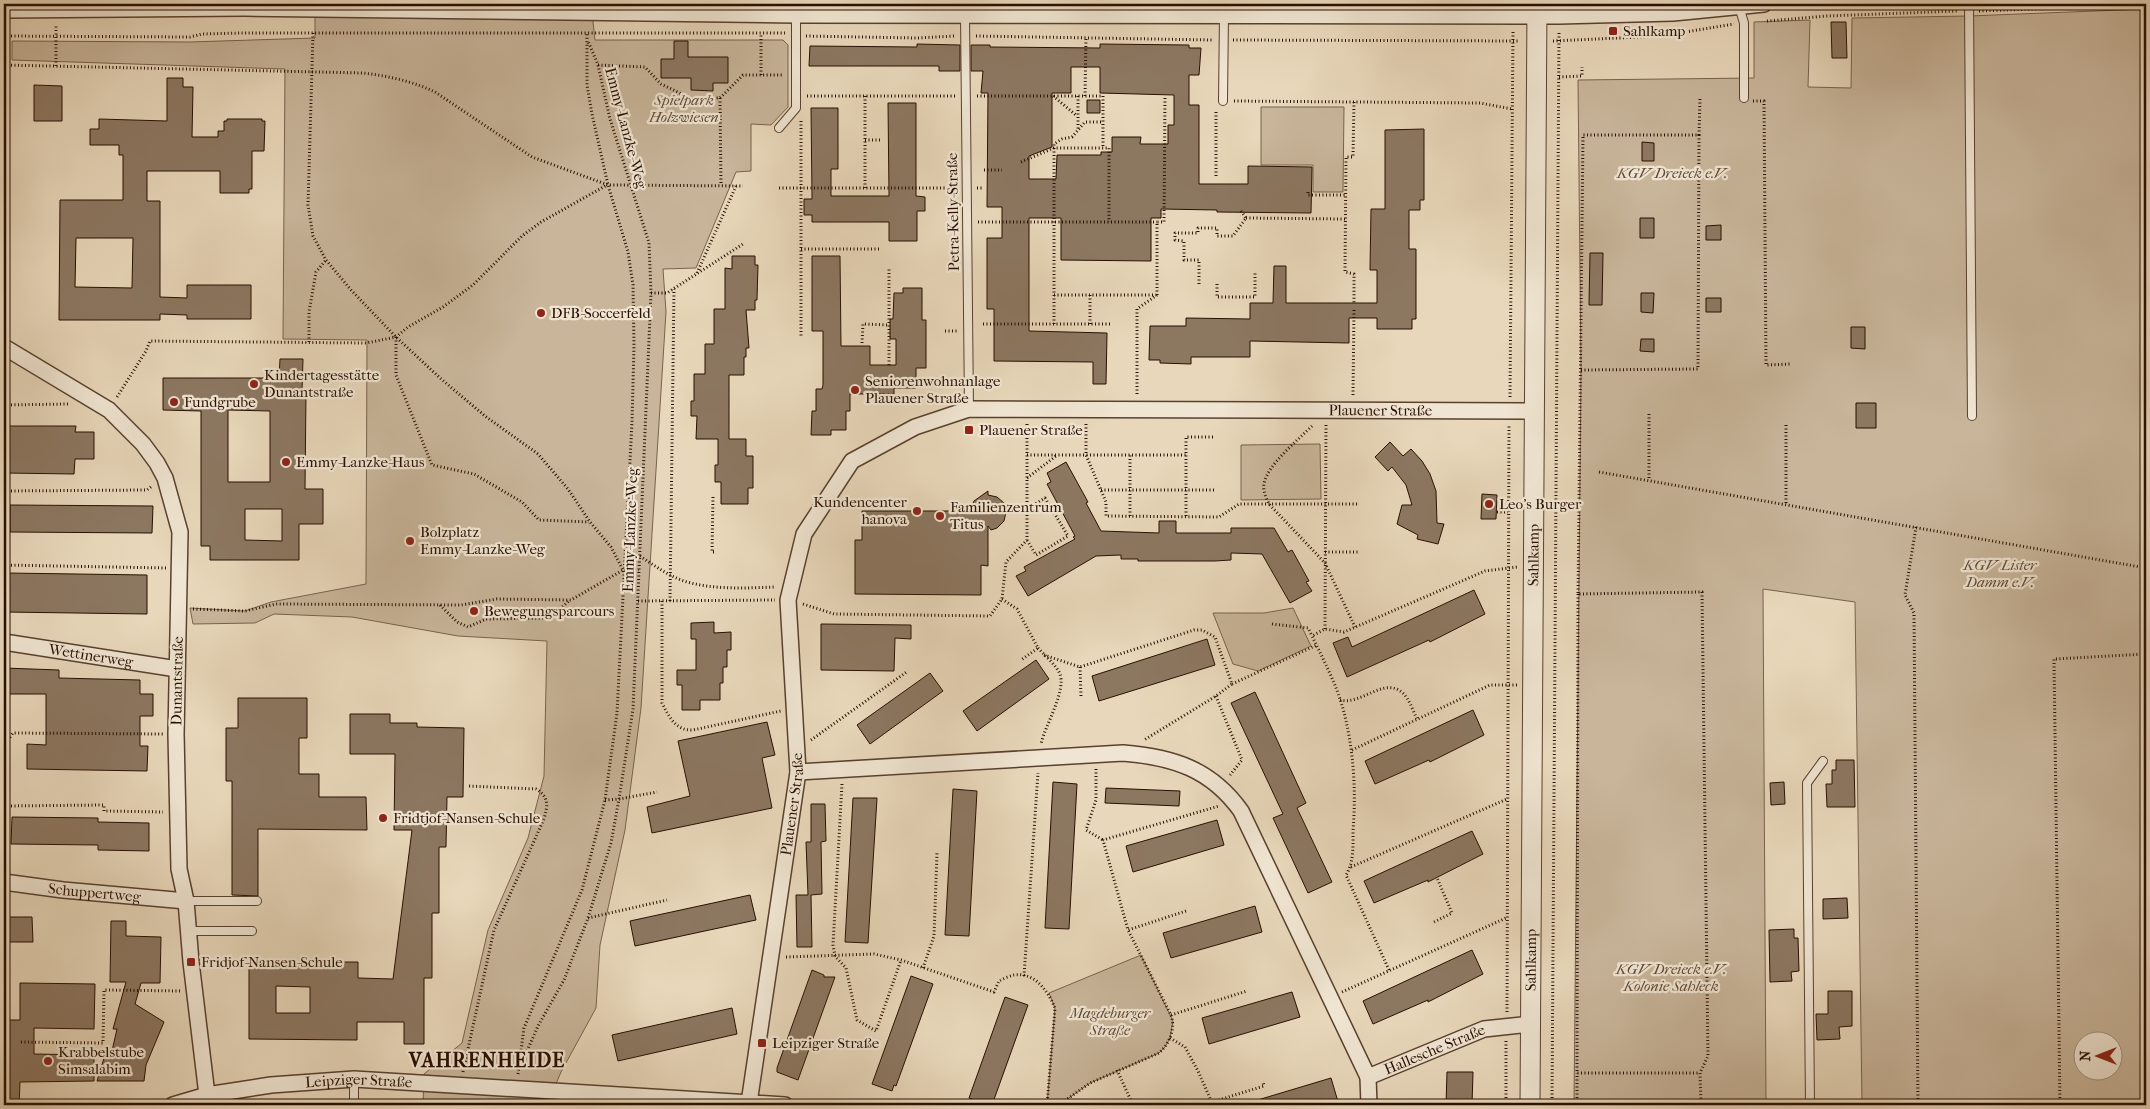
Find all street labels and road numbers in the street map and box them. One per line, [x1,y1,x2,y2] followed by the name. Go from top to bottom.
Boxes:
[601,65,651,192] street label: Emmy-Lanzke-Weg
[943,152,963,271] street label: Petra-Kelly-Straße
[1328,401,1433,420] street label: Plauener Straße
[619,466,641,593] street label: Emmy-Lanzke-Weg
[1524,524,1543,586] street label: Sahlkamp
[167,636,187,726] street label: Dunantstraße
[46,640,135,671] street label: Wettinerweg
[777,752,807,857] street label: Plauener Straße
[47,879,142,906] street label: Schuppertweg
[1522,929,1540,991] street label: Sahlkamp
[1381,1020,1488,1078] street label: Hallesche Straße
[304,1070,413,1092] street label: Leipziger Straße

